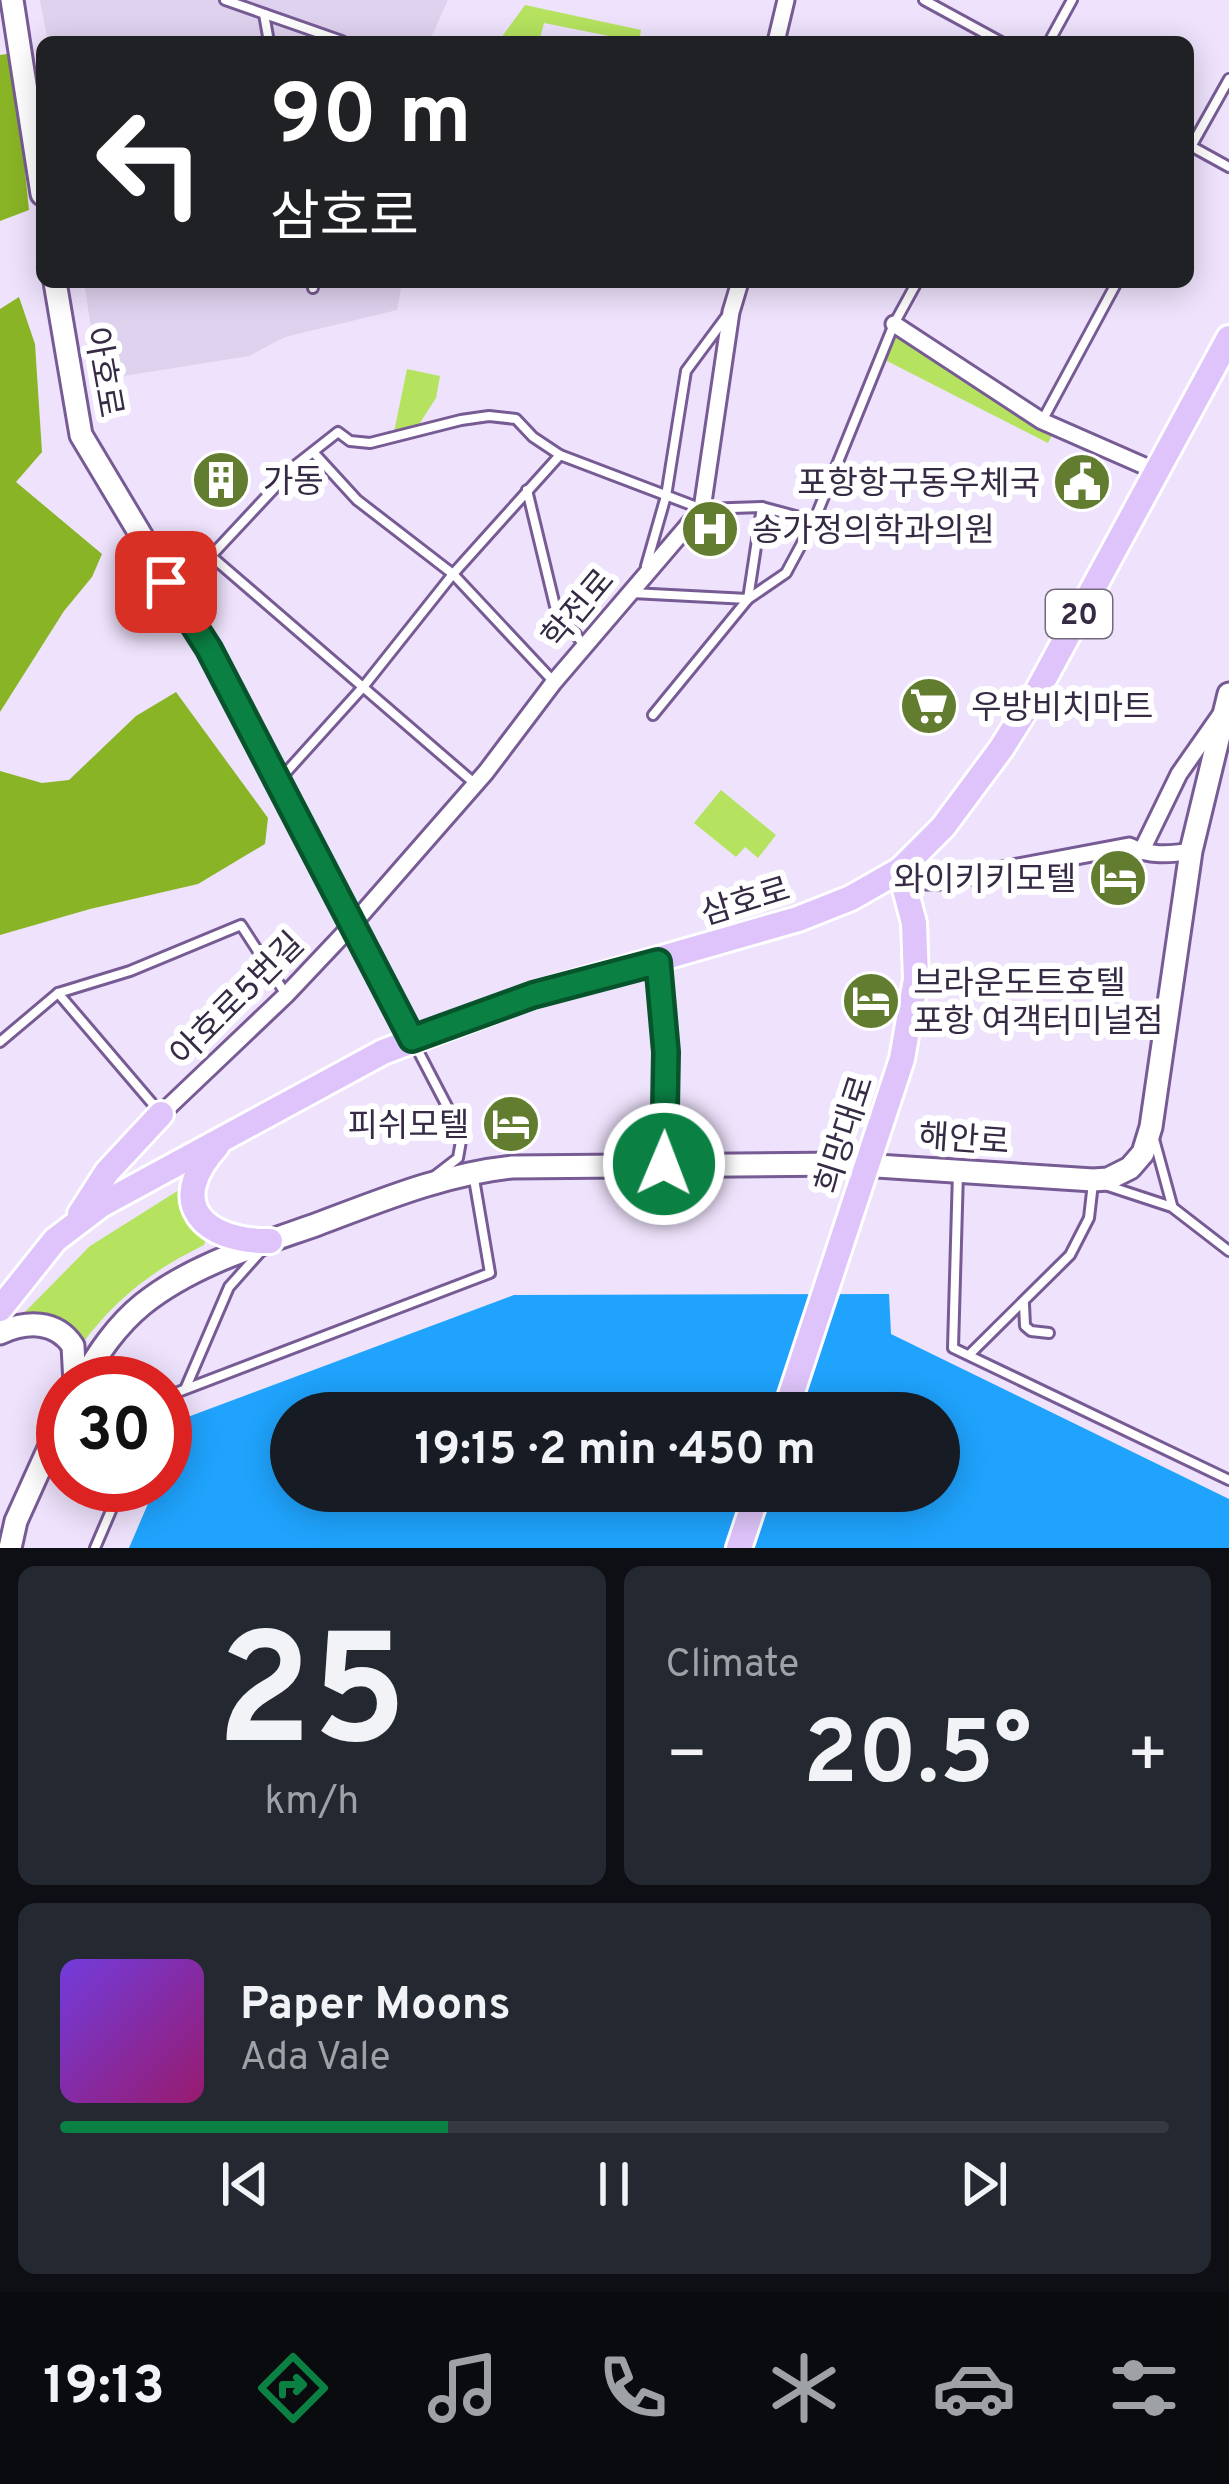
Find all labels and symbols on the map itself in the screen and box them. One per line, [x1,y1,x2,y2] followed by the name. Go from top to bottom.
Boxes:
[72,324,130,421] street label: 아호로
[190,449,252,511] building icon: 가동
[1051,451,1113,513] public building icon: 포항항구동우체국
[263,463,324,505] place label: 가동
[797,465,1040,507] place label: 포항항구동우체국
[679,498,741,560] hospital icon: 송가정의학과의원
[752,512,995,554] place label: 송가정의학과의원
[115,531,217,633] pin
[535,562,625,659] street label: 학전로
[1046,590,1112,638] road number: 20
[898,675,960,737] supermarket icon: 우방비치마트
[971,689,1153,731] place label: 우방비치마트
[1087,847,1149,909] hotel icon: 와이키키모텔
[894,861,1076,903] place label: 와이키키모텔
[696,870,796,937] street label: 삼호로
[163,925,315,1077] street label: 아호로5번길
[913,965,1164,1045] place label: 브라운도트호텔 포항 여객터미널점
[840,970,902,1032] hotel icon: 브라운도트호텔 포항 여객터미널점
[808,1071,886,1199] street label: 희망대로
[480,1093,542,1155] hotel icon: 피쉬모텔
[601,1101,727,1227] position arrow
[348,1107,469,1149] place label: 피쉬모텔
[917,1118,1011,1166] street label: 해안로
[36,1356,192,1512] speed limit sign: 30

